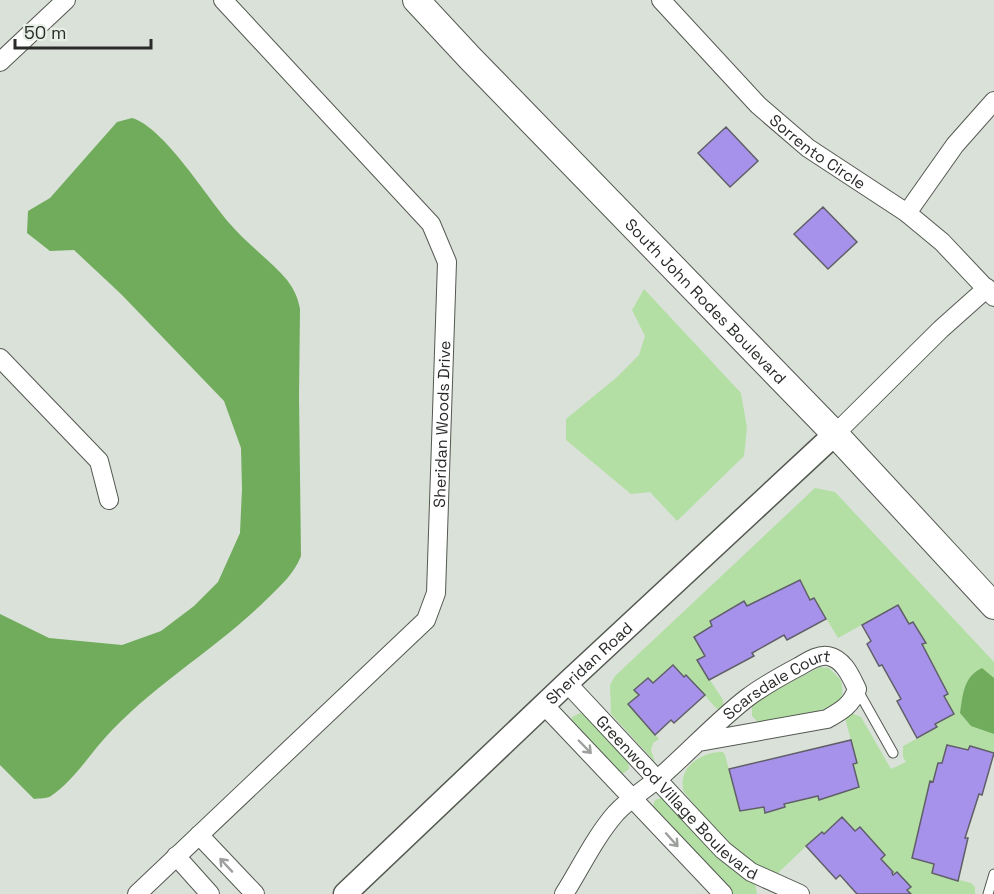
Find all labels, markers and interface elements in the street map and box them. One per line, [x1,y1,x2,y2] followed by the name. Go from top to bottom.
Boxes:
[15,12,152,50] scale bar
[24,21,66,44] text: 50 m
[765,110,870,194] street label: Sorrento Circle
[620,214,791,389] street label: South John Rodes Boulevard
[429,340,455,508] street label: Sheridan Woods Drive
[541,617,637,709] street label: Sheridan Road
[719,645,832,725] street label: Scarsdale Court
[591,711,761,885] street label: Greenwood Village Boulevard
[577,740,592,755] one-way arrow
[665,833,679,848] one-way arrow
[219,857,234,872] one-way arrow

